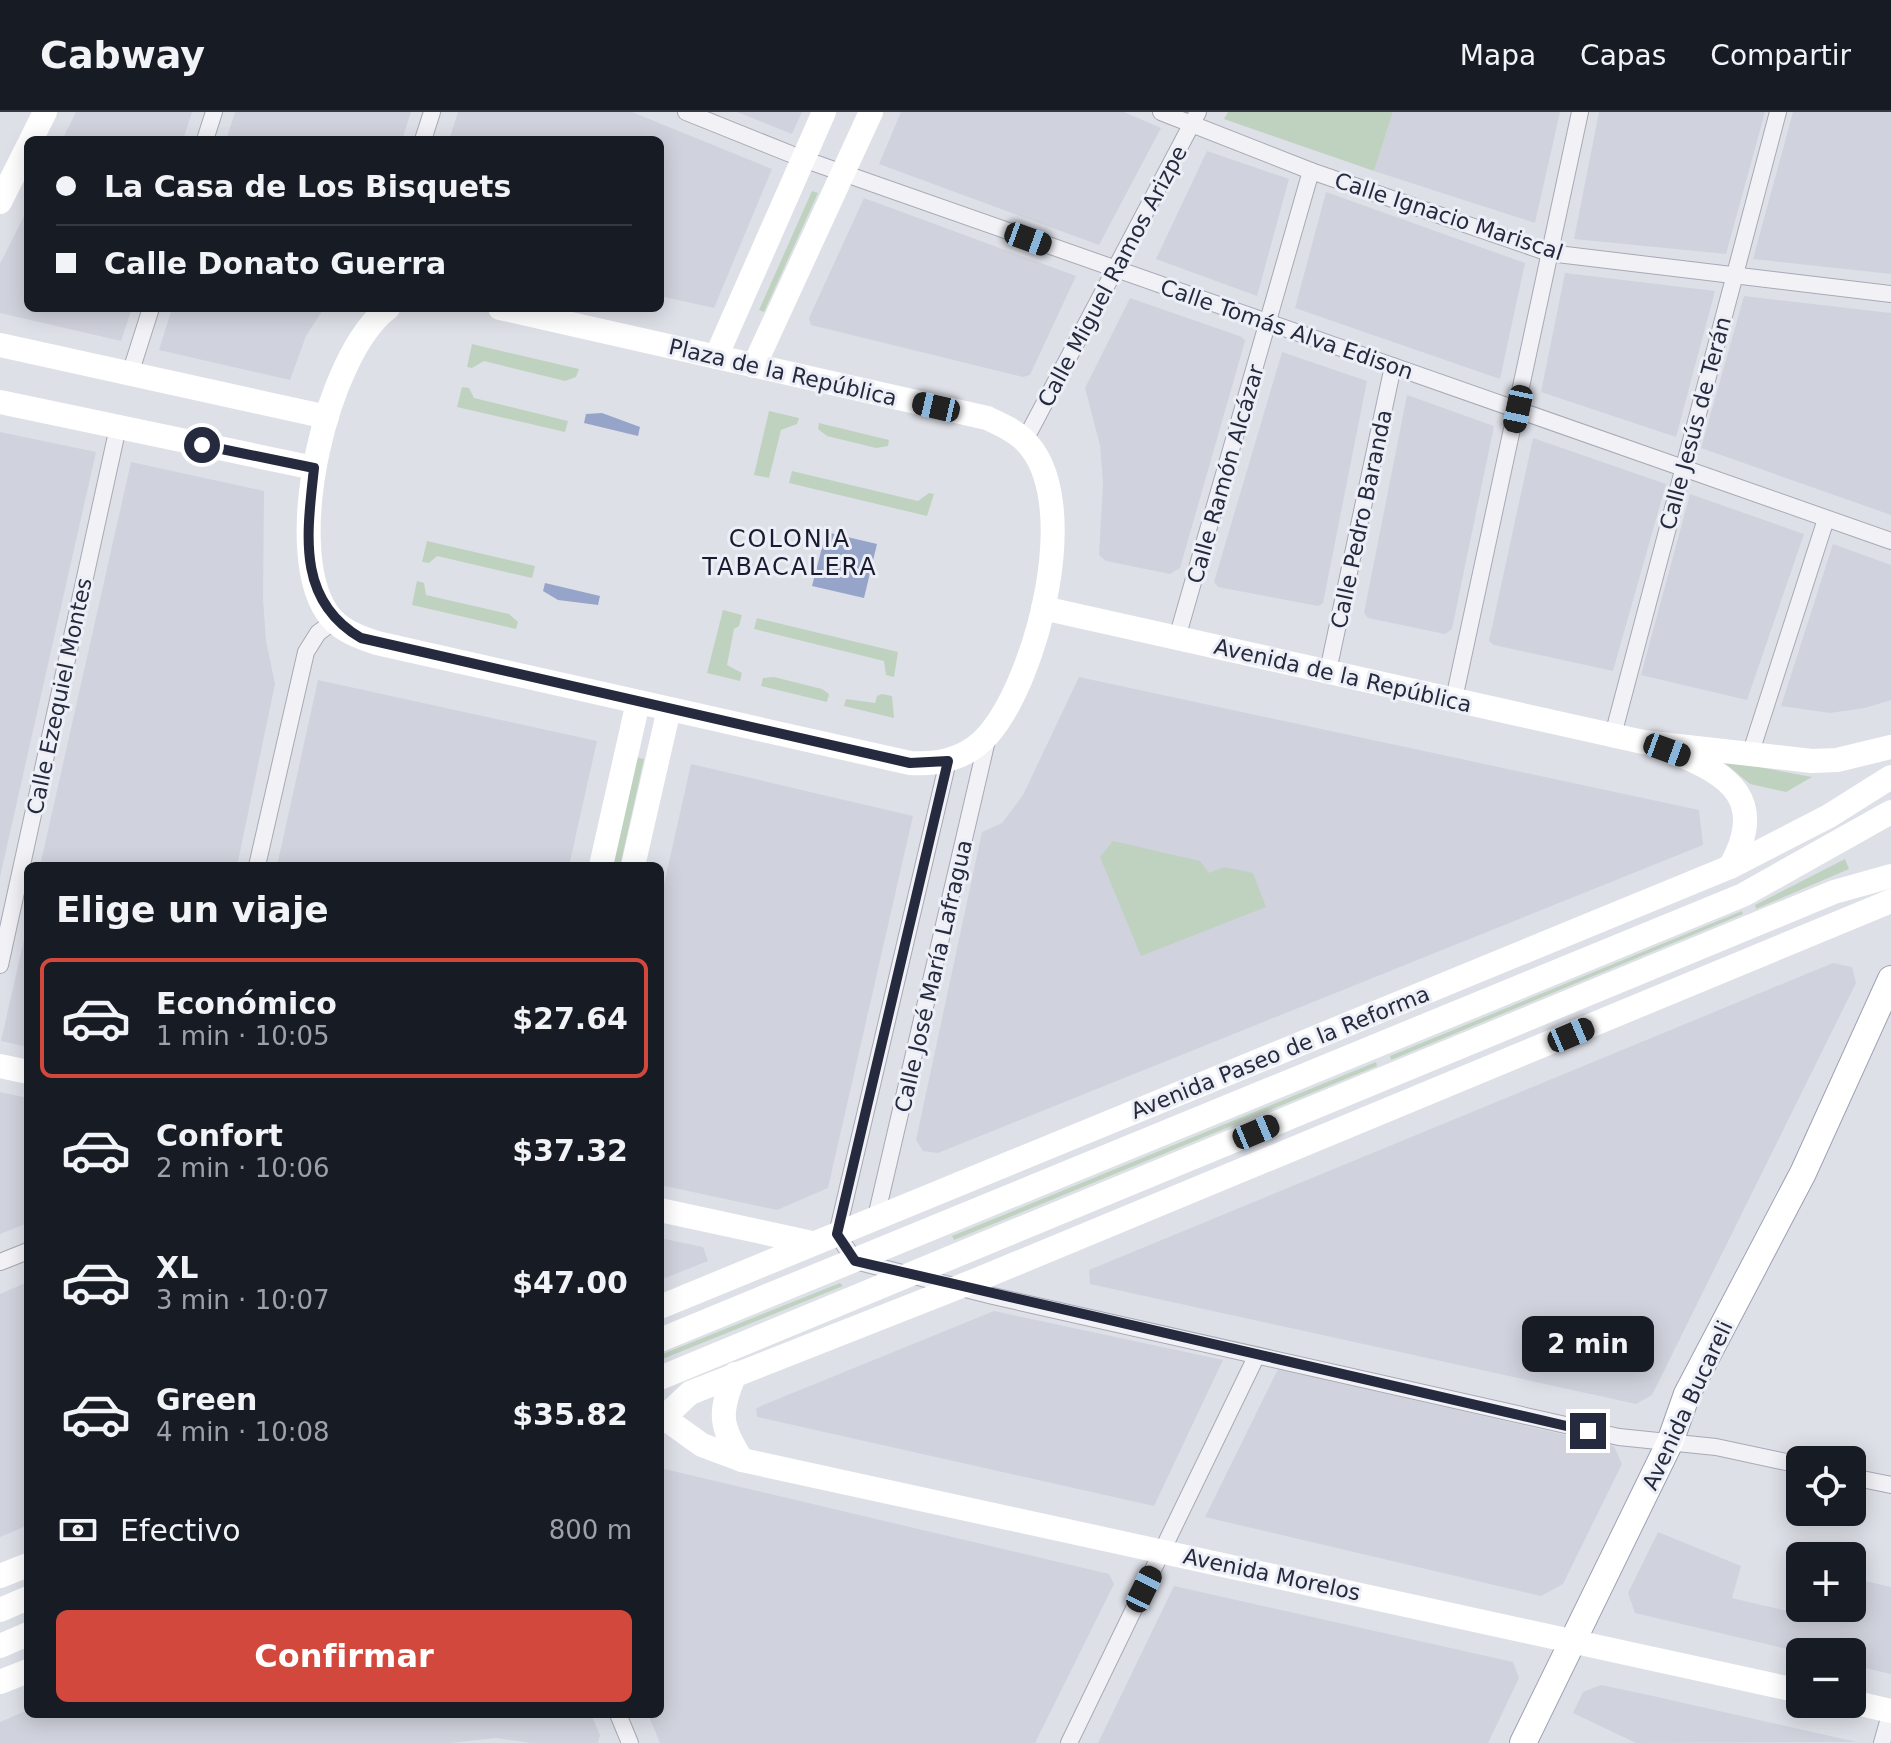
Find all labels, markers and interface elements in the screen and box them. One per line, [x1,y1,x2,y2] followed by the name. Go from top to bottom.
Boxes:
[40,33,205,77] text: Cabway
[1460,39,1536,72] text: Mapa
[1580,39,1666,72] text: Capas
[1710,39,1851,72] text: Compartir
[1033,141,1192,411] street label: Calle Miguel Ramos Arizpe
[1331,168,1566,265] street label: Calle Ignacio Mariscal
[104,169,511,204] text: La Casa de Los Bisquets
[1001,220,1055,258] car
[104,246,446,281] text: Calle Donato Guerra
[1157,274,1416,385] street label: Calle Tomás Alva Edison
[1655,314,1736,532] street label: Calle Jesús de Terán
[666,334,899,411] street label: Plaza de la República
[1182,361,1269,586] street label: Calle Ramón Alcázar
[1501,383,1535,435] car
[910,390,962,424] car
[1326,407,1397,631] street label: Calle Pedro Baranda
[184,427,220,463] route start
[701,525,878,581] district label: COLONIA TABACALERA
[22,576,97,817] street label: Calle Ezequiel Montes
[1212,634,1474,717] street label: Avenida de la República
[1640,731,1694,769] car
[890,837,977,1115] street label: Calle José María Lafragua
[56,889,329,930] text: Elige un viaje
[1127,981,1433,1124] street label: Avenida Paseo de la Reforma
[60,982,132,1054] icon: car
[156,986,337,1021] text: Económico
[512,1001,628,1036] text: $27.64
[1544,1015,1598,1055] car
[156,1021,330,1051] text: 1 min · 10:05
[1229,1112,1283,1152] car
[60,1114,132,1186] icon: car
[156,1118,283,1153] text: Confort
[512,1133,628,1168] text: $37.32
[156,1153,330,1183] text: 2 min · 10:06
[60,1246,132,1318] icon: car
[156,1250,198,1285] text: XL
[512,1265,628,1300] text: $47.00
[156,1285,330,1315] text: 3 min · 10:07
[1522,1315,1654,1371] callout: 2 min
[1637,1317,1738,1494] street label: Avenida Bucareli
[1547,1329,1629,1359] text: 2 min
[60,1378,132,1450] icon: car
[156,1382,257,1417] text: Green
[512,1397,628,1432] text: $35.82
[1570,1413,1606,1449] route end
[156,1417,330,1447] text: 4 min · 10:08
[1786,1446,1866,1718] map controls
[1786,1446,1866,1526] button: locate
[56,1508,100,1552] icon: cash
[120,1513,241,1548] text: Efectivo
[549,1515,632,1545] text: 800 m
[1786,1542,1866,1622] button: +
[1181,1544,1363,1605] street label: Avenida Morelos
[1123,1562,1165,1616] car
[56,1610,632,1702] button: Confirmar
[1786,1638,1866,1718] button: −

